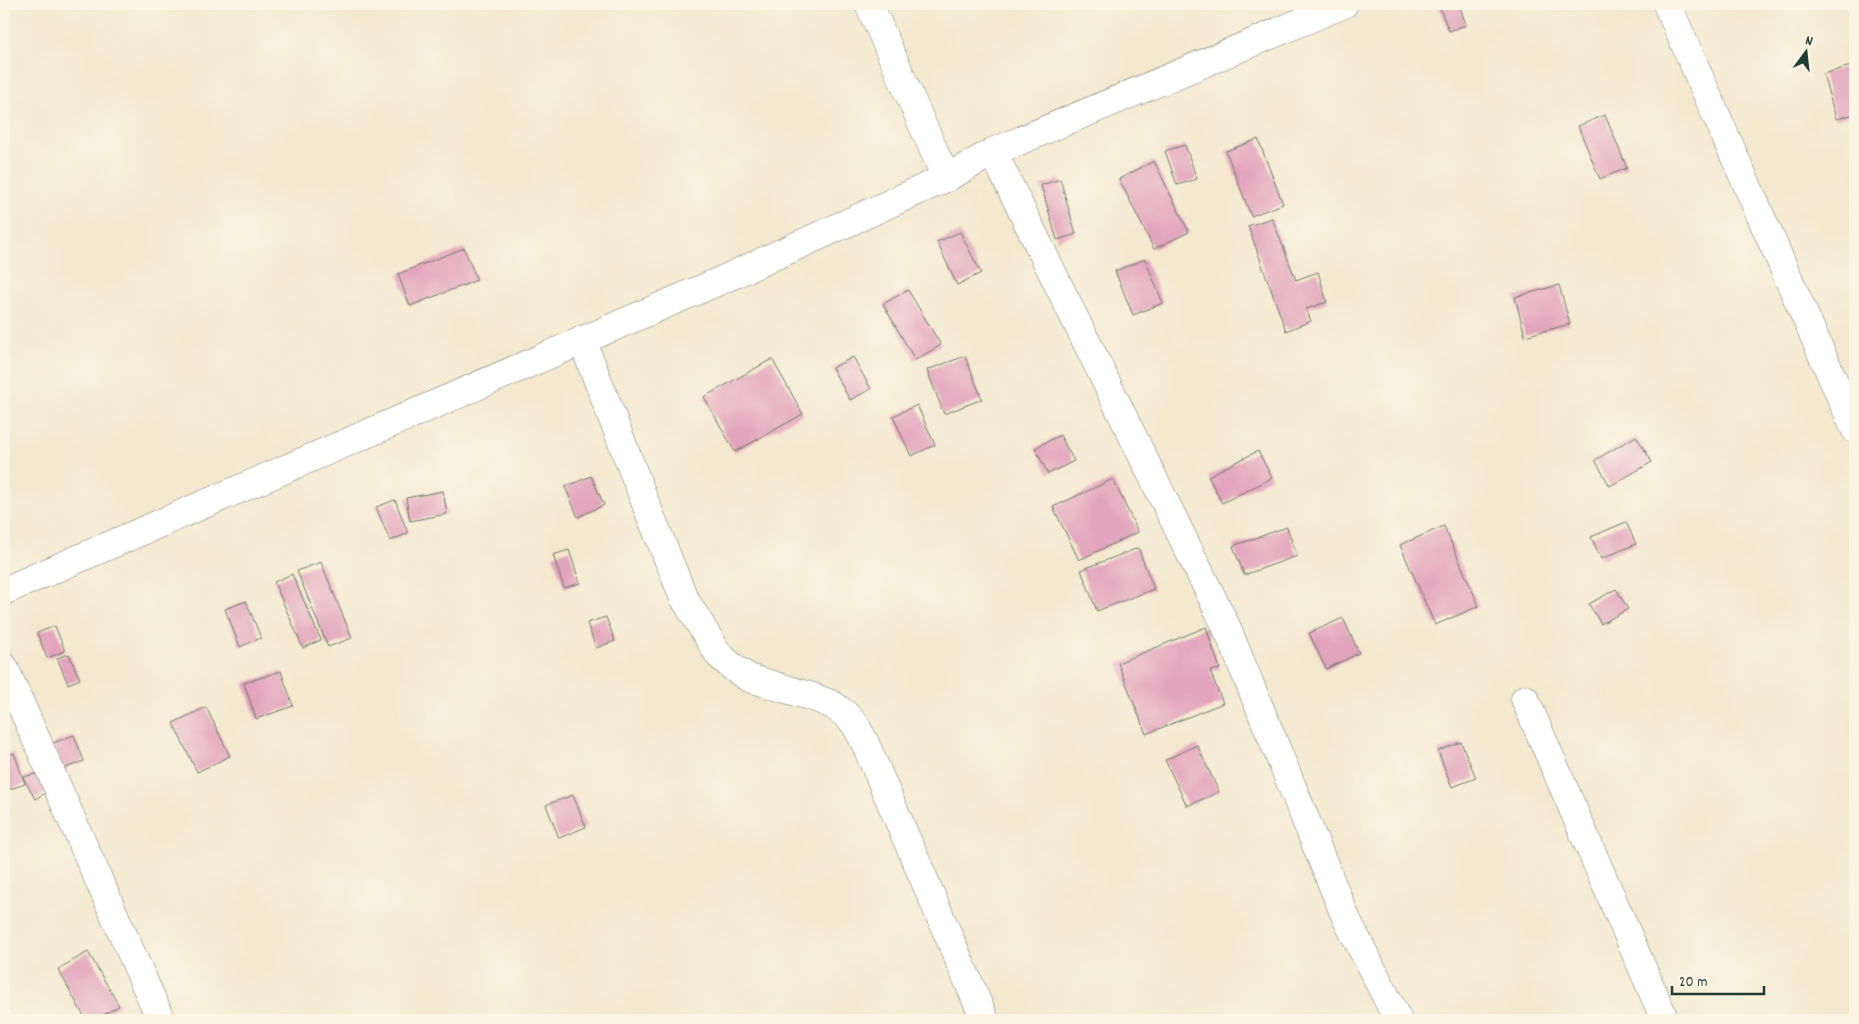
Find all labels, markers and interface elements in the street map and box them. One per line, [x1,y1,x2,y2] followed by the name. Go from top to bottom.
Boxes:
[1782,28,1832,78] north arrow
[1803,31,1815,52] text: N
[1672,964,1764,996] scale bar
[1679,972,1707,994] text: 20 m

